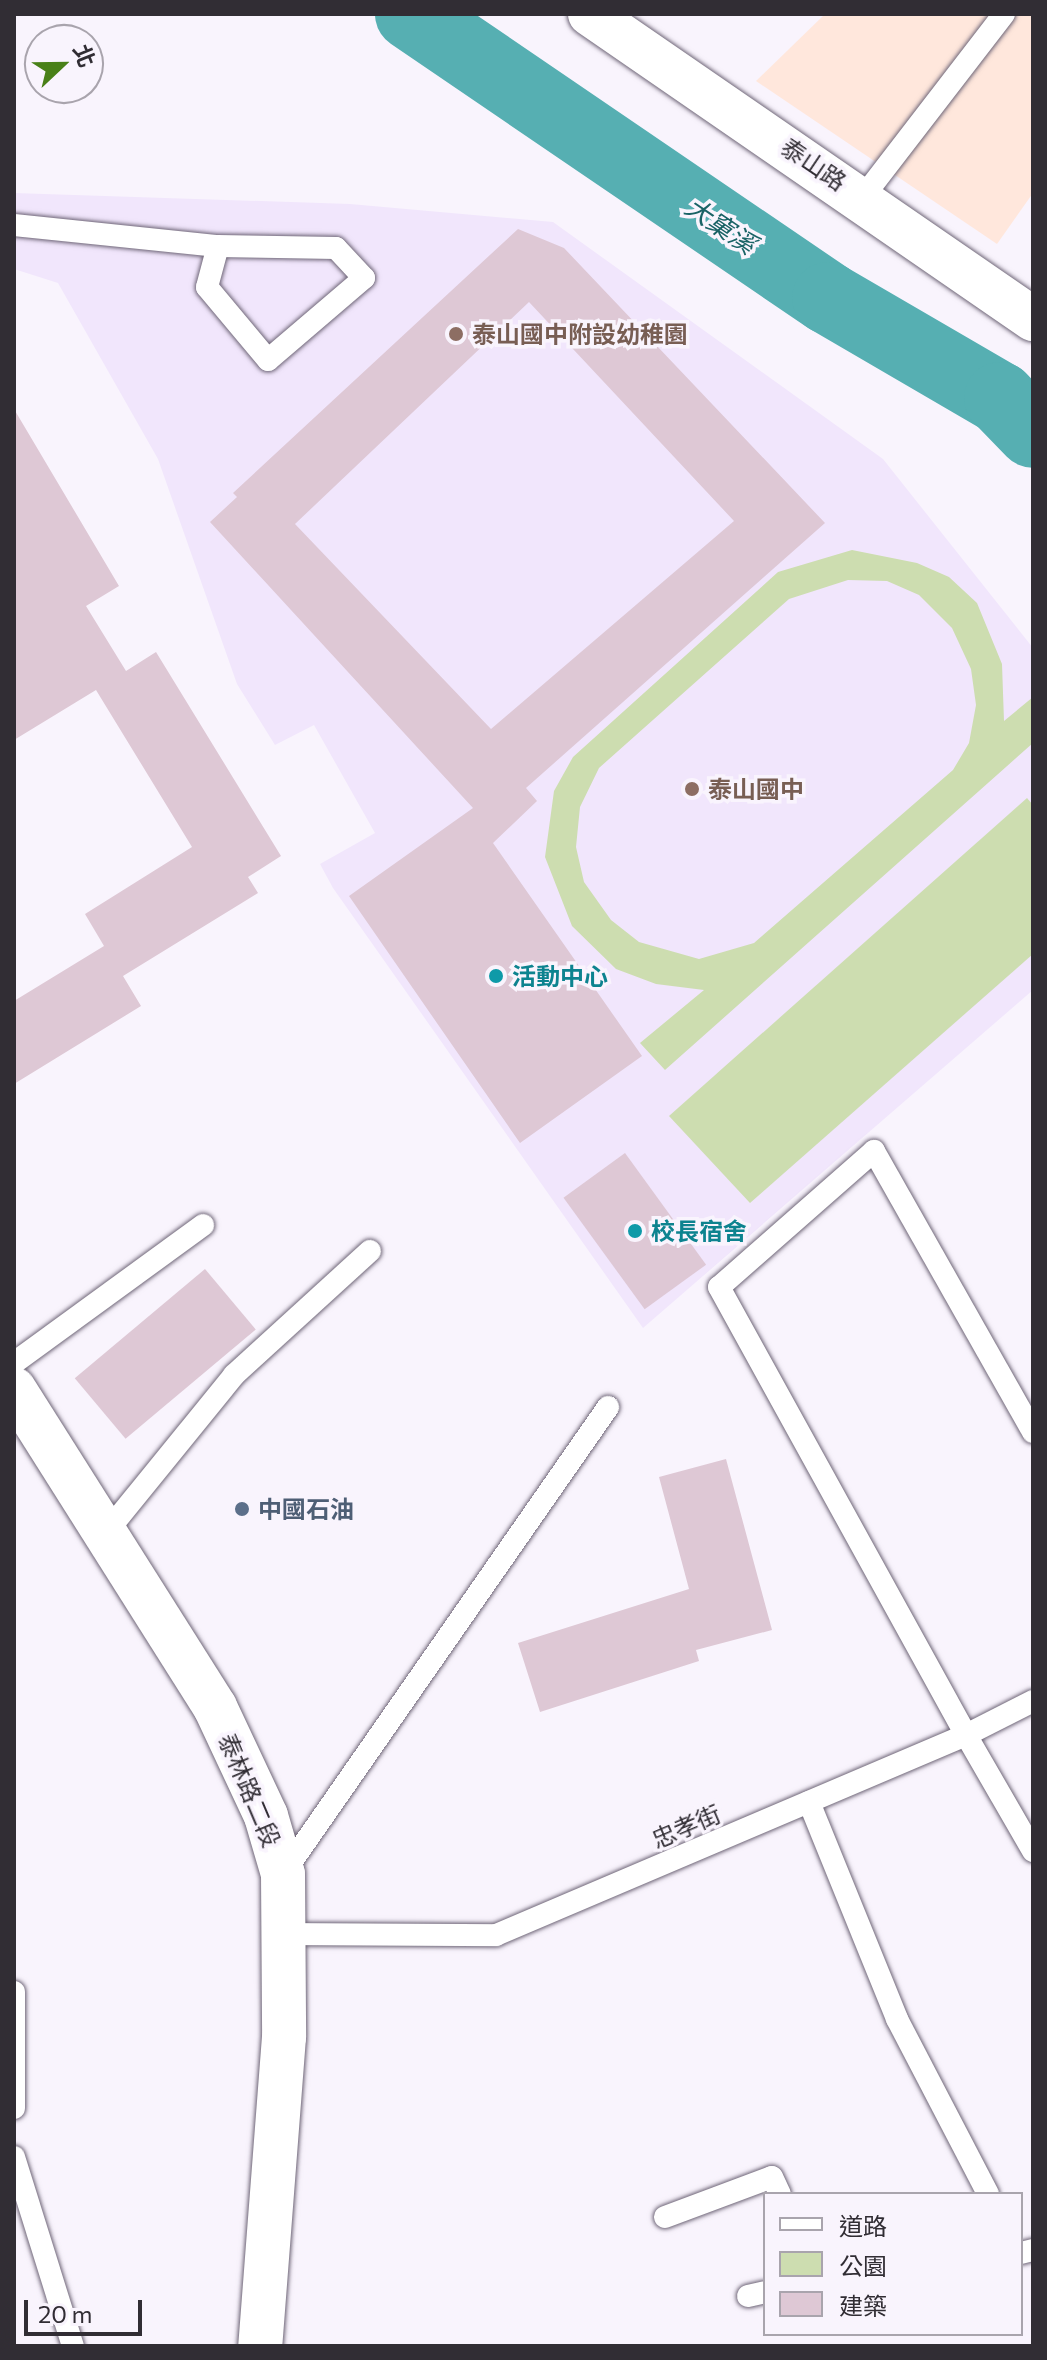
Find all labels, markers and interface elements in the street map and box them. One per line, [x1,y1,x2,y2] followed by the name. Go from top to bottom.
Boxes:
[24,24,104,104] north arrow
[68,40,101,71] text: 北
[776,132,852,196] street label: 泰山路
[680,190,762,260] water label: 大窠溪
[472,320,688,348] place label: 泰山國中附設幼稚園
[447,325,465,343] marker: 泰山國中附設幼稚園
[708,775,804,803] place label: 泰山國中
[683,780,701,798] marker: 泰山國中
[512,962,608,990] place label: 活動中心
[487,967,505,985] marker: 活動中心
[651,1217,747,1245] place label: 校長宿舍
[626,1222,644,1240] marker: 校長宿舍
[258,1495,354,1523] place label: 中國石油
[233,1500,251,1518] marker: 中國石油
[213,1729,287,1851] street label: 泰林路二段
[647,1799,725,1853] street label: 忠孝街
[763,2192,1023,2336] legend
[839,2211,887,2240] text: 道路
[839,2251,887,2280] text: 公園
[28,2284,146,2334] scale bar
[839,2291,887,2320] text: 建築
[38,2299,92,2328] text: 20 m

